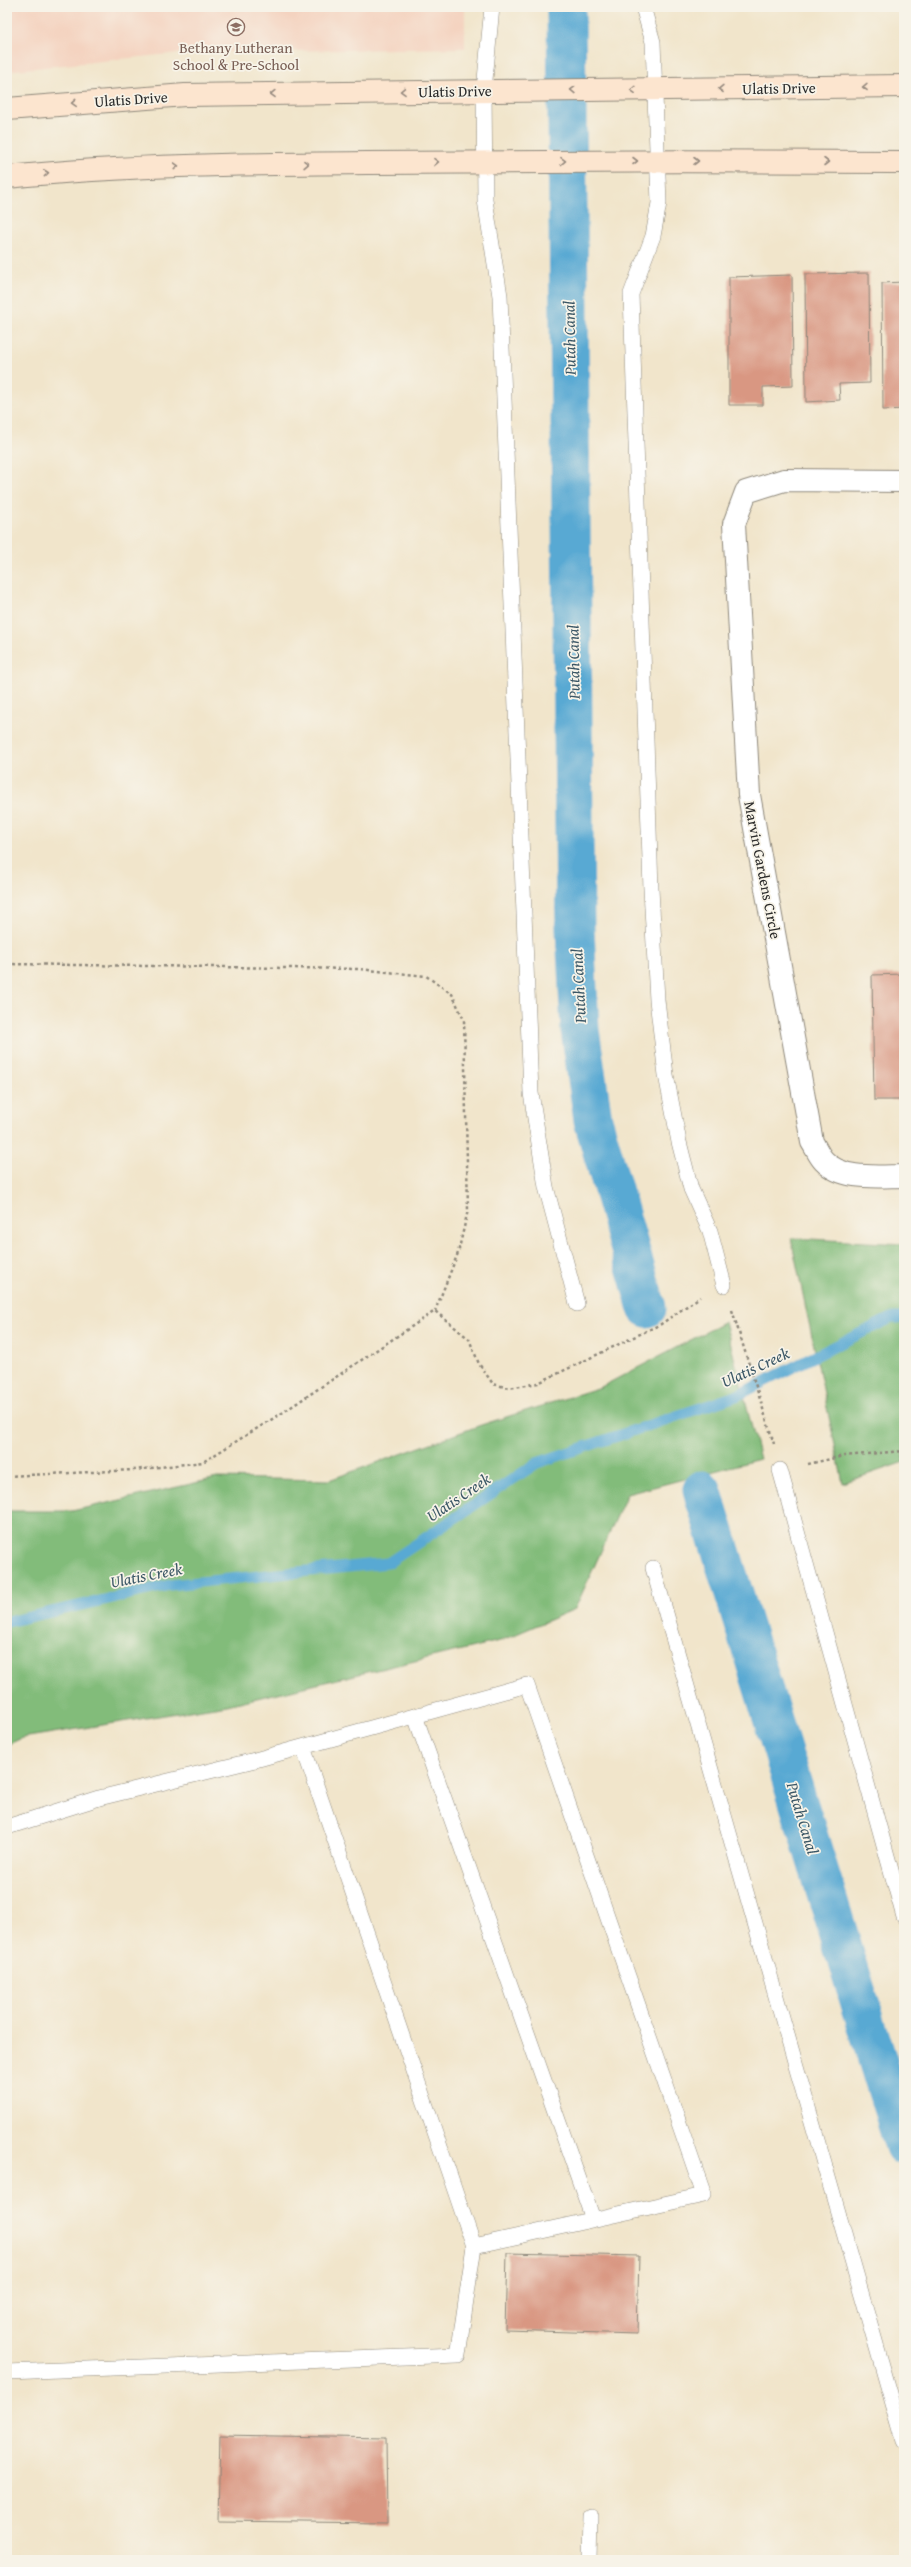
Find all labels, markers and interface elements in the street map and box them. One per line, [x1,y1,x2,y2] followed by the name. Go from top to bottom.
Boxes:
[226,17,246,37] school or university icon: Bethany Lutheran School & Pre-School
[173,37,299,75] place label: Bethany Lutheran School & Pre-School
[742,77,816,99] street label: Ulatis Drive
[418,80,492,102] street label: Ulatis Drive
[862,83,868,91] one-way arrow
[718,85,724,93] one-way arrow
[94,86,168,112] street label: Ulatis Drive
[570,86,576,94] one-way arrow
[630,86,636,94] one-way arrow
[400,87,406,96] one-way arrow
[270,89,276,98] one-way arrow
[71,98,77,107] one-way arrow
[560,157,566,166] one-way arrow
[632,157,638,165] one-way arrow
[693,157,699,165] one-way arrow
[433,158,439,166] one-way arrow
[823,158,829,166] one-way arrow
[303,160,309,168] one-way arrow
[173,162,179,170] one-way arrow
[43,169,49,178] one-way arrow
[556,301,582,376] water label: Putah Canal
[560,625,586,700] water label: Putah Canal
[739,799,787,941] street label: Marvin Gardens Circle
[564,948,592,1025] water label: Putah Canal
[717,1340,794,1393] water label: Ulatis Creek
[421,1466,495,1527] water label: Ulatis Creek
[108,1556,185,1594] water label: Ulatis Creek
[780,1778,825,1857] water label: Putah Canal

